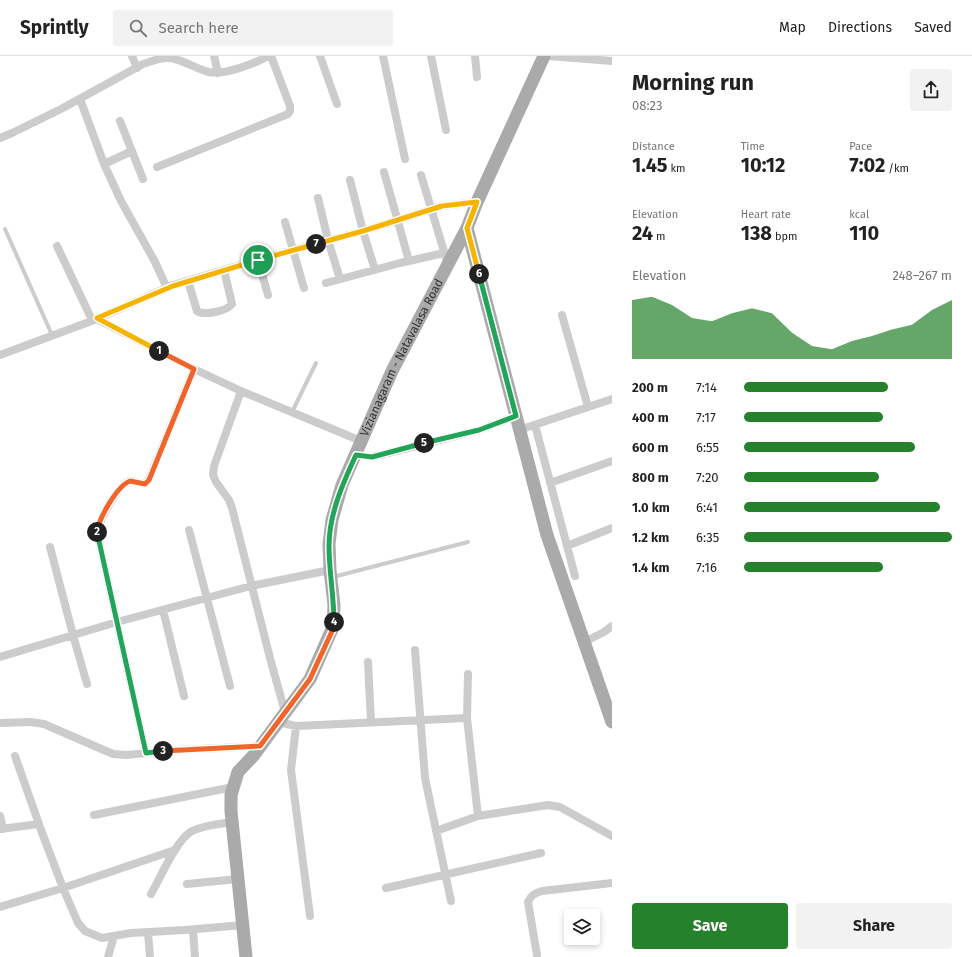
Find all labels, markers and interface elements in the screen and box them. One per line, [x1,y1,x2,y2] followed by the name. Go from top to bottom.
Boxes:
[113,10,393,46] search box
[20,16,89,39] text: Sprintly
[127,17,149,39] icon: search
[159,19,239,37] text: Search here
[779,19,806,36] text: Map
[828,19,892,36] text: Directions
[914,19,952,36] text: Saved
[632,69,754,96] text: Morning run
[910,69,952,111] button: share
[632,98,662,113] text: 08:23
[632,140,675,153] text: Distance
[741,140,765,153] text: Time
[849,140,872,153] text: Pace
[632,153,667,177] text: 1.45
[741,153,785,177] text: 10:12
[849,153,885,177] text: 7:02
[667,162,685,175] text: km
[885,162,909,175] text: /km
[632,208,678,221] text: Elevation
[741,208,791,221] text: Heart rate
[849,208,869,221] text: kcal
[632,221,653,245] text: 24
[741,221,772,245] text: 138
[849,221,879,245] text: 110
[653,230,665,243] text: m
[772,230,797,243] text: bpm
[306,234,326,254] pin: 7
[313,237,319,250] text: 7
[241,243,275,277] pin
[247,249,269,271] icon: arrive
[469,264,489,284] pin: 6
[476,267,482,280] text: 6
[632,268,686,283] text: Elevation
[892,268,952,283] text: 248–267 m
[357,276,446,439] street label: Vizianagaram - Natavalasa Road
[149,341,169,361] pin: 1
[156,344,162,357] text: 1
[632,380,668,395] text: 200 m
[696,380,717,395] text: 7:14
[632,410,669,425] text: 400 m
[696,410,716,425] text: 7:17
[414,433,434,453] pin: 5
[421,436,427,449] text: 5
[632,440,669,455] text: 600 m
[696,440,719,455] text: 6:55
[632,470,669,485] text: 800 m
[696,470,719,485] text: 7:20
[632,500,670,515] text: 1.0 km
[696,500,718,515] text: 6:41
[87,522,107,542] pin: 2
[94,525,100,538] text: 2
[632,530,669,545] text: 1.2 km
[696,530,719,545] text: 6:35
[632,560,669,575] text: 1.4 km
[696,560,717,575] text: 7:16
[324,612,344,632] pin: 4
[331,615,337,628] text: 4
[153,741,173,761] pin: 3
[160,744,166,757] text: 3
[632,903,788,949] button: Save
[796,903,952,949] button: Share
[564,909,600,945] map controls
[564,909,600,945] button: layers

